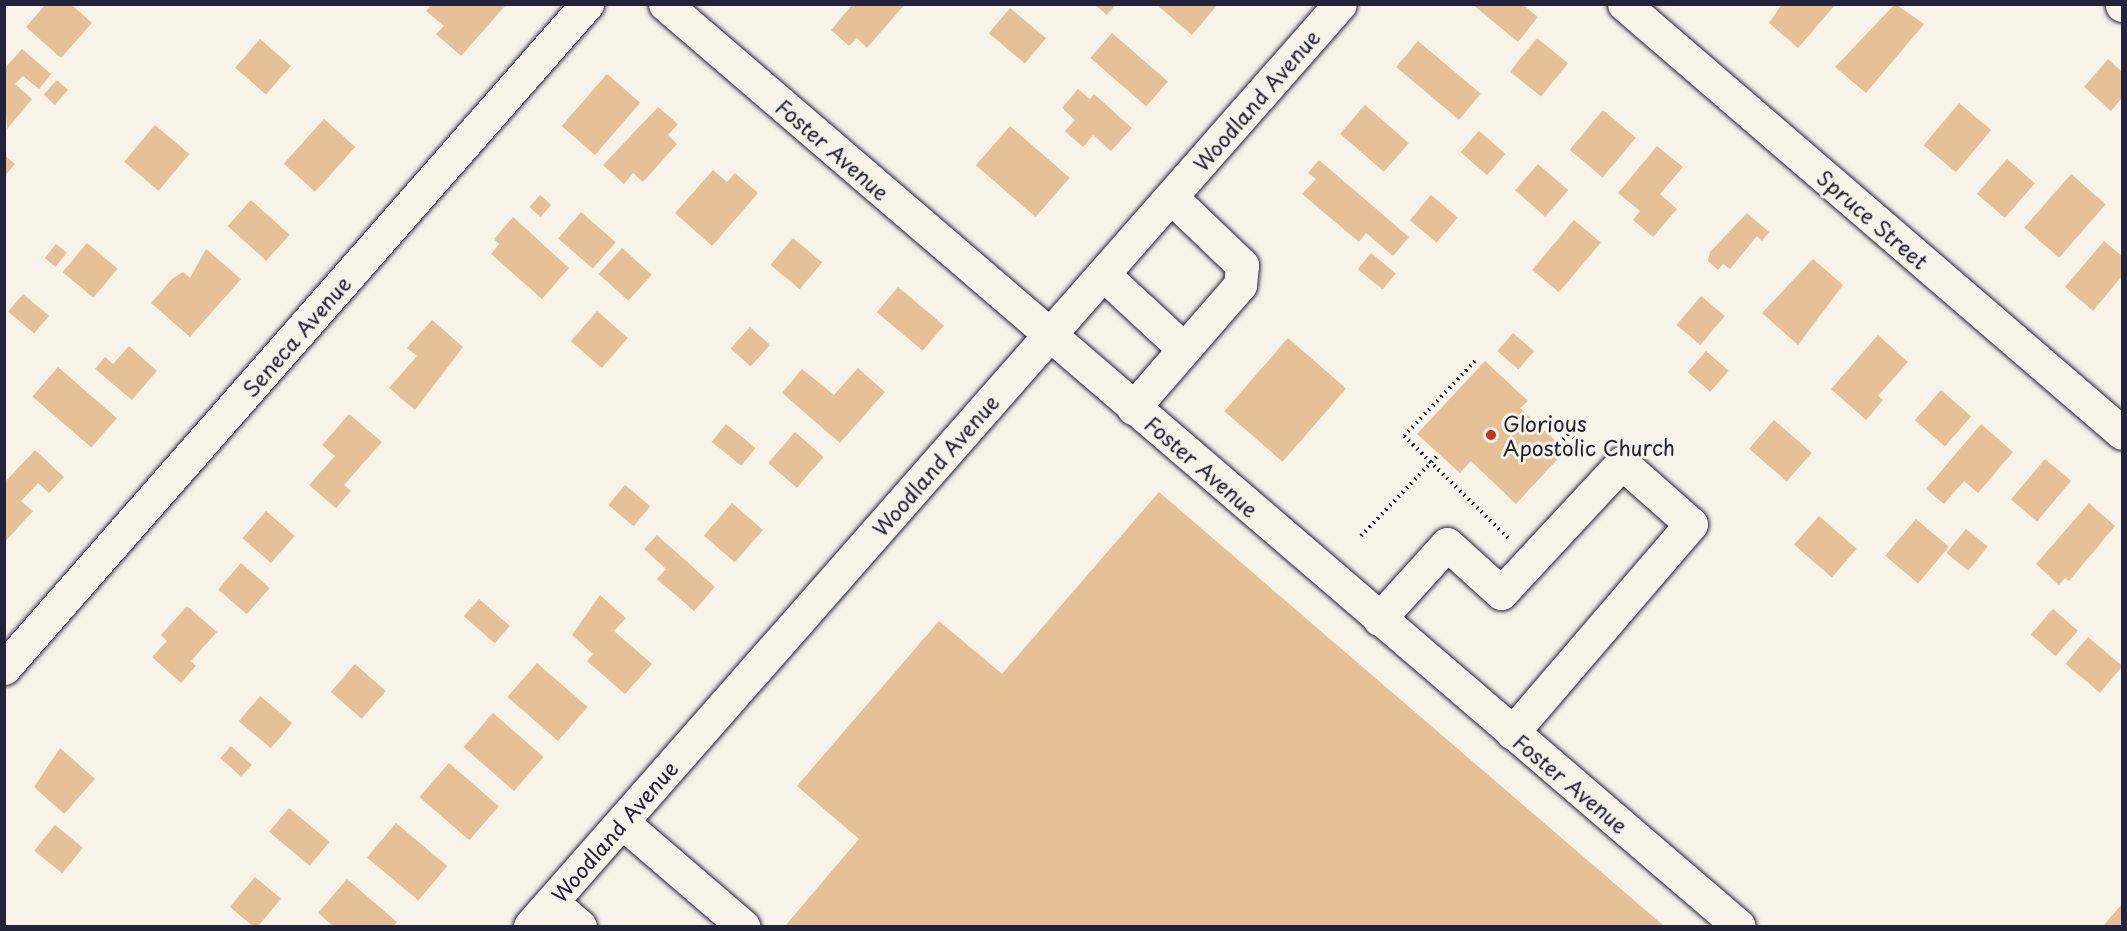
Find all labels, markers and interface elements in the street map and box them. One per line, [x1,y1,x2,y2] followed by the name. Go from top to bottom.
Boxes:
[1188,24,1324,176] street label: Woodland Avenue
[771,93,895,205] street label: Foster Avenue
[1812,164,1934,274] street label: Spruce Street
[237,270,355,402] street label: Seneca Avenue
[867,389,1003,541] street label: Woodland Avenue
[1140,410,1264,522] street label: Foster Avenue
[1503,410,1675,460] place label: Glorious Apostolic Church
[1484,428,1498,442] marker: Glorious Apostolic Church
[1509,728,1633,838] street label: Foster Avenue
[546,755,682,907] street label: Woodland Avenue

